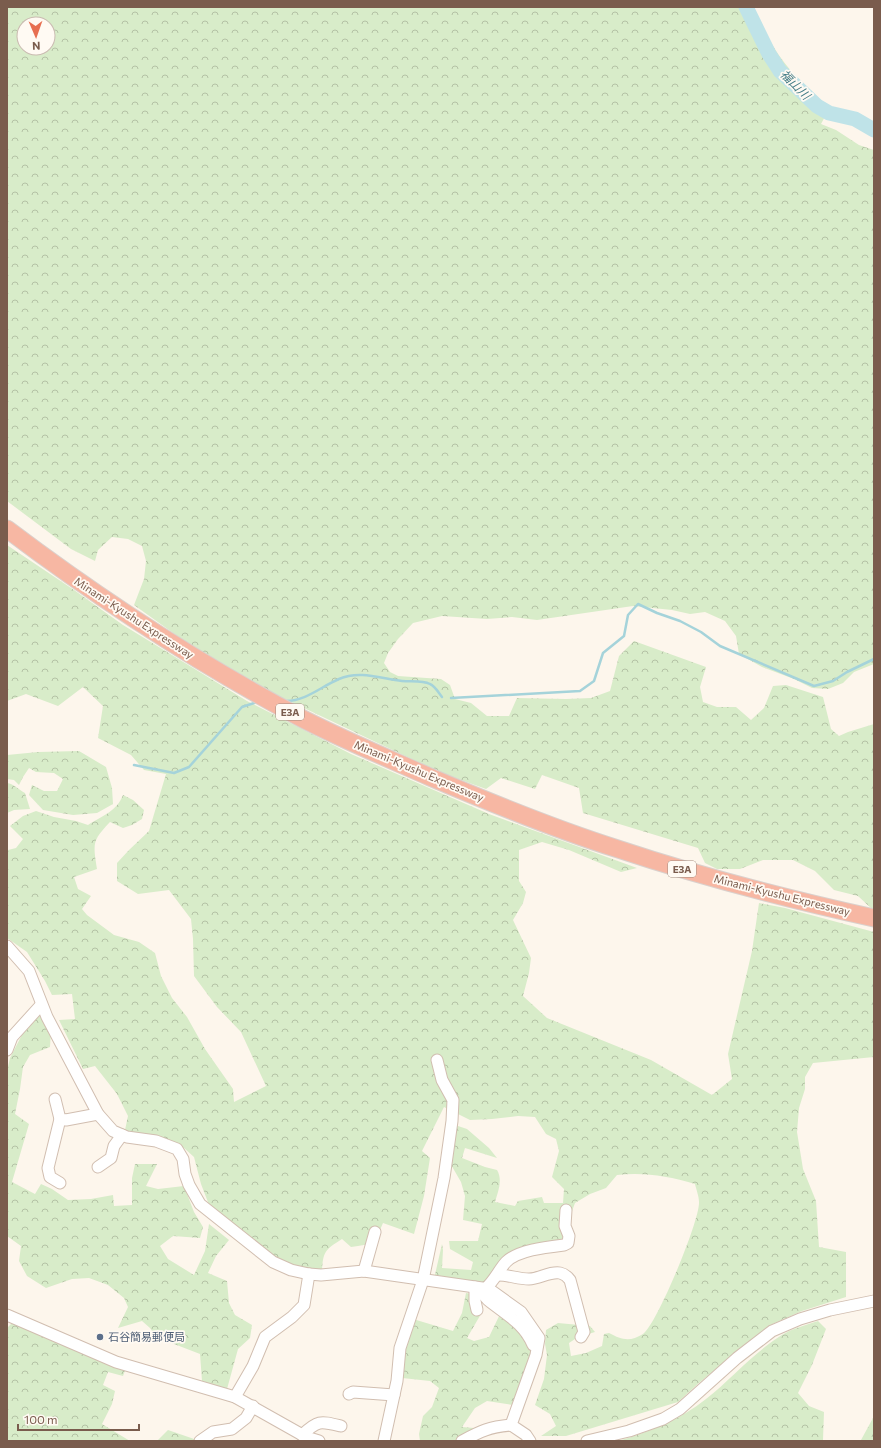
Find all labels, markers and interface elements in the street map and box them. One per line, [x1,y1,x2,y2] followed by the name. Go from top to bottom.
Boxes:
[16,16,56,56] north arrow
[32,40,41,53] text: N
[778,67,815,103] water label: 福山川
[72,574,197,661] street label: Minami-Kyushu Expressway
[276,704,304,720] road number: E3A
[352,737,486,804] street label: Minami-Kyushu Expressway
[668,861,696,877] road number: E3A
[713,871,852,918] street label: Minami-Kyushu Expressway
[108,1330,185,1343] place label: 石谷簡易郵便局
[95,1332,105,1342] marker: 石谷簡易郵便局
[18,1406,139,1432] scale bar
[24,1412,58,1426] text: 100 m

